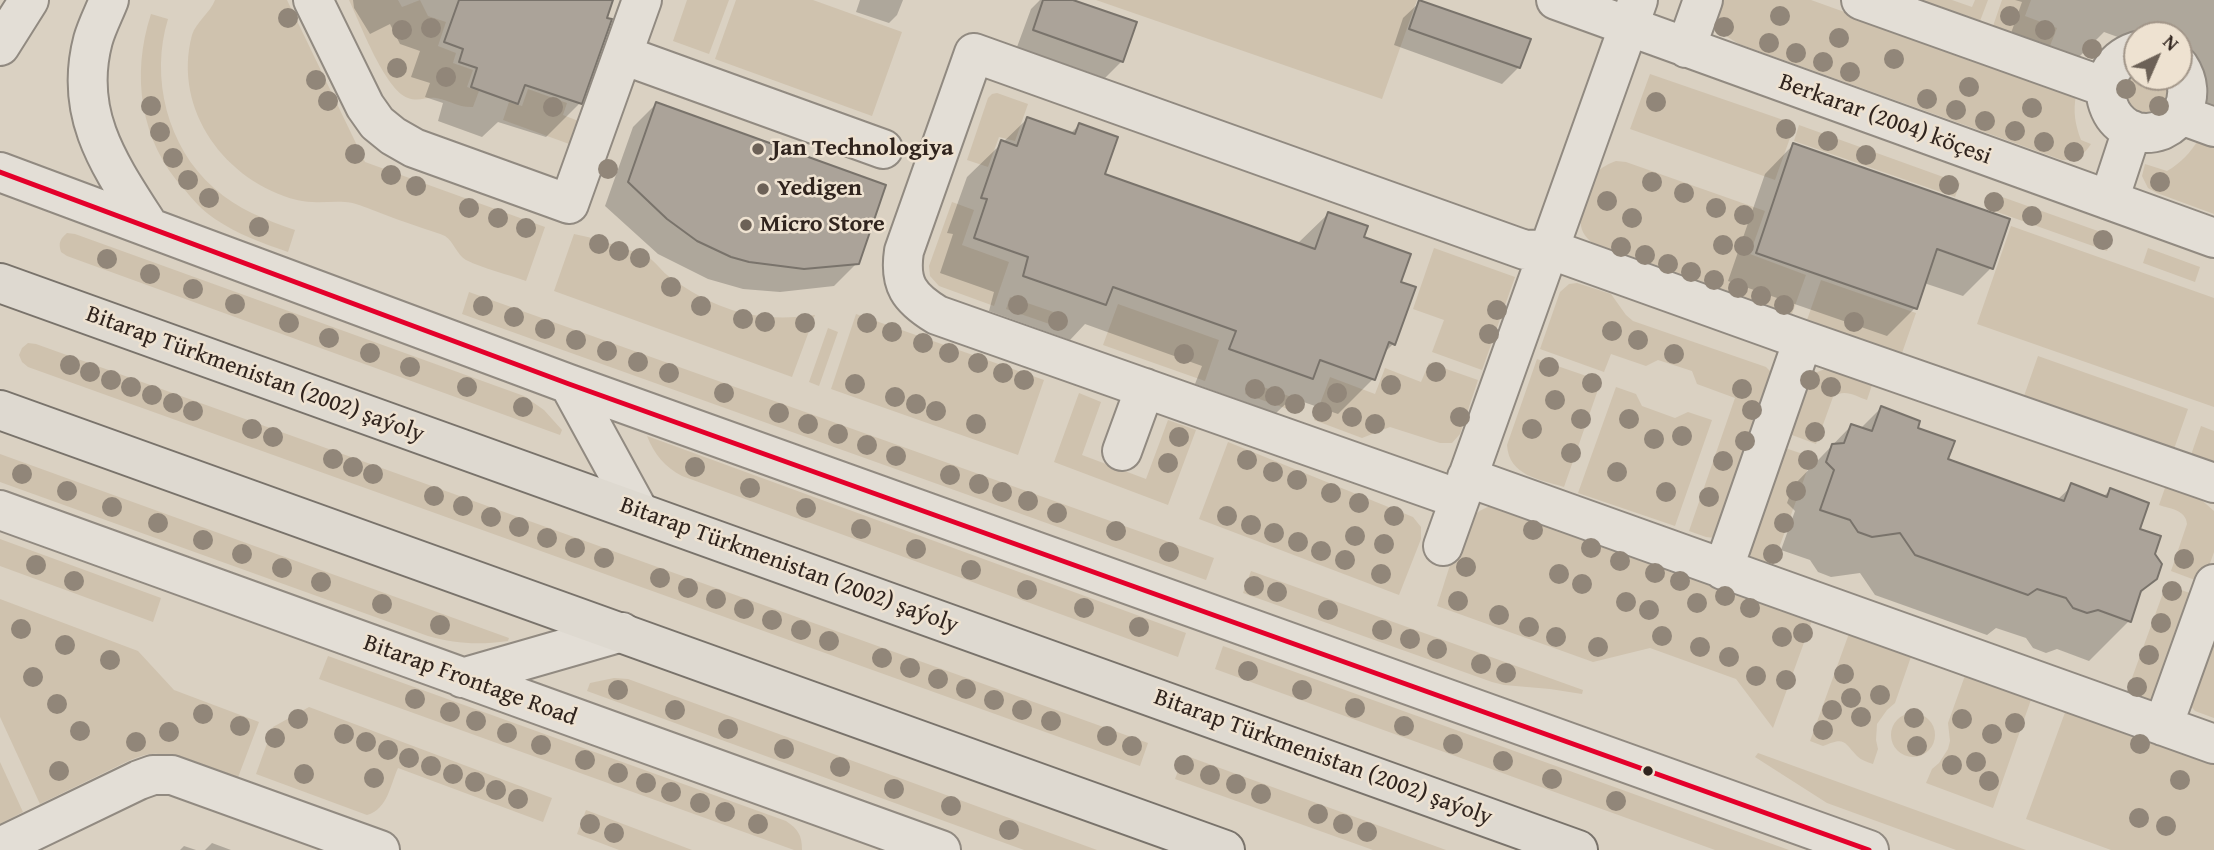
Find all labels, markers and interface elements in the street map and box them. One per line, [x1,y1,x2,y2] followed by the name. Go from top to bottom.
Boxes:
[2123,21,2193,91] north arrow
[2157,28,2185,57] text: N
[1775,68,1995,172] street label: Berkarar (2004) köçesi
[772,135,953,163] place label: Jan Technologiya
[750,141,766,157] marker: Jan Technologiya
[777,175,862,203] place label: Yedigen
[755,181,771,197] marker: Yedigen
[760,211,885,239] place label: Micro Store
[738,217,754,233] marker: Micro Store
[82,300,428,450] street label: Bitarap Türkmenistan (2002) şaýoly
[616,491,962,641] street label: Bitarap Türkmenistan (2002) şaýoly
[359,629,581,733] street label: Bitarap Frontage Road
[1150,683,1496,833] street label: Bitarap Türkmenistan (2002) şaýoly
[1641,764,1655,778] unlabelled marker

